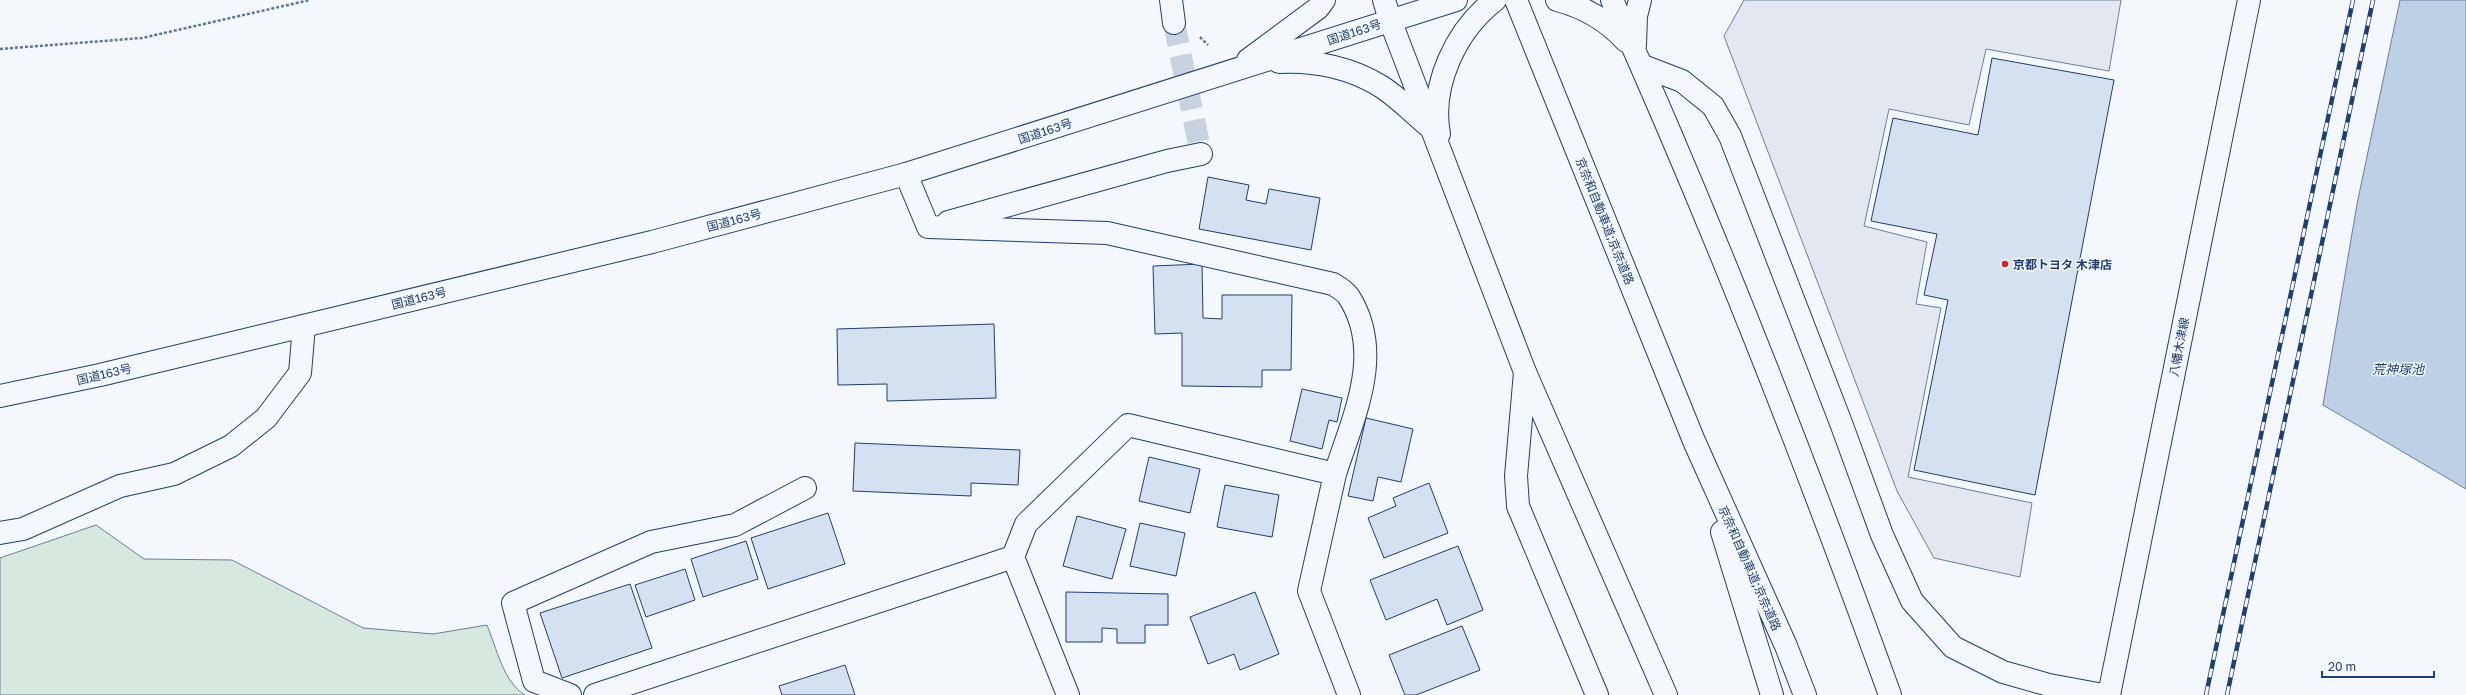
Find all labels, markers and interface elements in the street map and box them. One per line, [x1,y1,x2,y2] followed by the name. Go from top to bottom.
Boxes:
[1325,16,1383,48] street label: 国道163号
[1016,115,1074,147] street label: 国道163号
[1573,155,1637,287] street label: 京奈和自動車道;京奈道路
[705,205,763,235] street label: 国道163号
[2013,257,2112,272] place label: 京都トヨタ 木津店
[2000,259,2010,269] marker: 京都トヨタ 木津店
[390,284,448,312] street label: 国道163号
[2166,316,2192,378] street label: 八幡木津線
[75,360,133,388] street label: 国道163号
[2372,361,2426,377] water label: 荒神塚池
[1716,503,1784,633] street label: 京奈和自動車道;京奈道路
[2322,653,2434,679] scale bar
[2328,659,2356,674] text: 20 m

